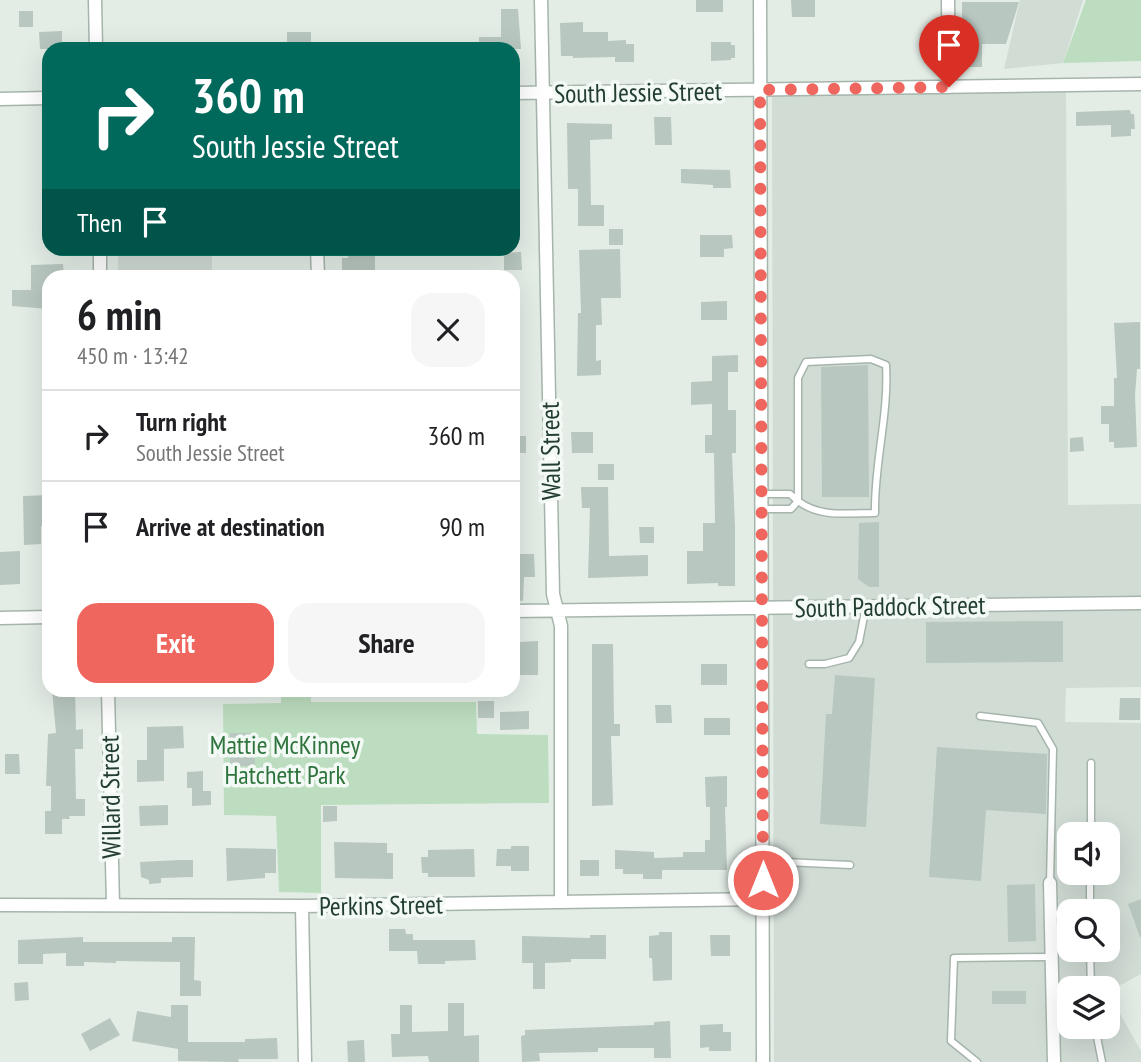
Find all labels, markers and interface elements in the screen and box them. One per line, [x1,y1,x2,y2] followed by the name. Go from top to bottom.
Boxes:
[919,15,979,87] pin
[930,26,968,64] icon: arrive
[192,63,305,127] text: 360 m
[77,70,168,161] icon: right
[554,74,722,110] street label: South Jessie Street
[192,125,399,167] text: South Jessie Street
[136,203,174,241] icon: arrive
[77,206,122,239] text: Then
[77,287,162,342] text: 6 min
[411,293,485,367] button: close
[77,341,189,370] text: 450 m · 13:42
[533,402,567,500] street label: Wall Street
[136,405,227,438] text: Turn right
[77,417,115,455] icon: right
[427,419,485,452] text: 360 m
[136,438,285,467] text: South Jessie Street
[77,508,115,546] icon: arrive
[136,510,325,543] text: Arrive at destination
[439,510,485,543] text: 90 m
[794,588,986,624] street label: South Paddock Street
[77,603,274,683] button: Exit
[288,603,485,683] button: Share
[210,728,360,791] park label: Mattie McKinney Hatchett Park
[92,735,128,859] street label: Willard Street
[1057,822,1120,1039] map controls
[1057,822,1120,885] button: sound
[726,843,800,917] position arrow
[319,887,443,923] street label: Perkins Street
[1057,899,1120,962] button: search
[1057,976,1120,1039] button: layers

